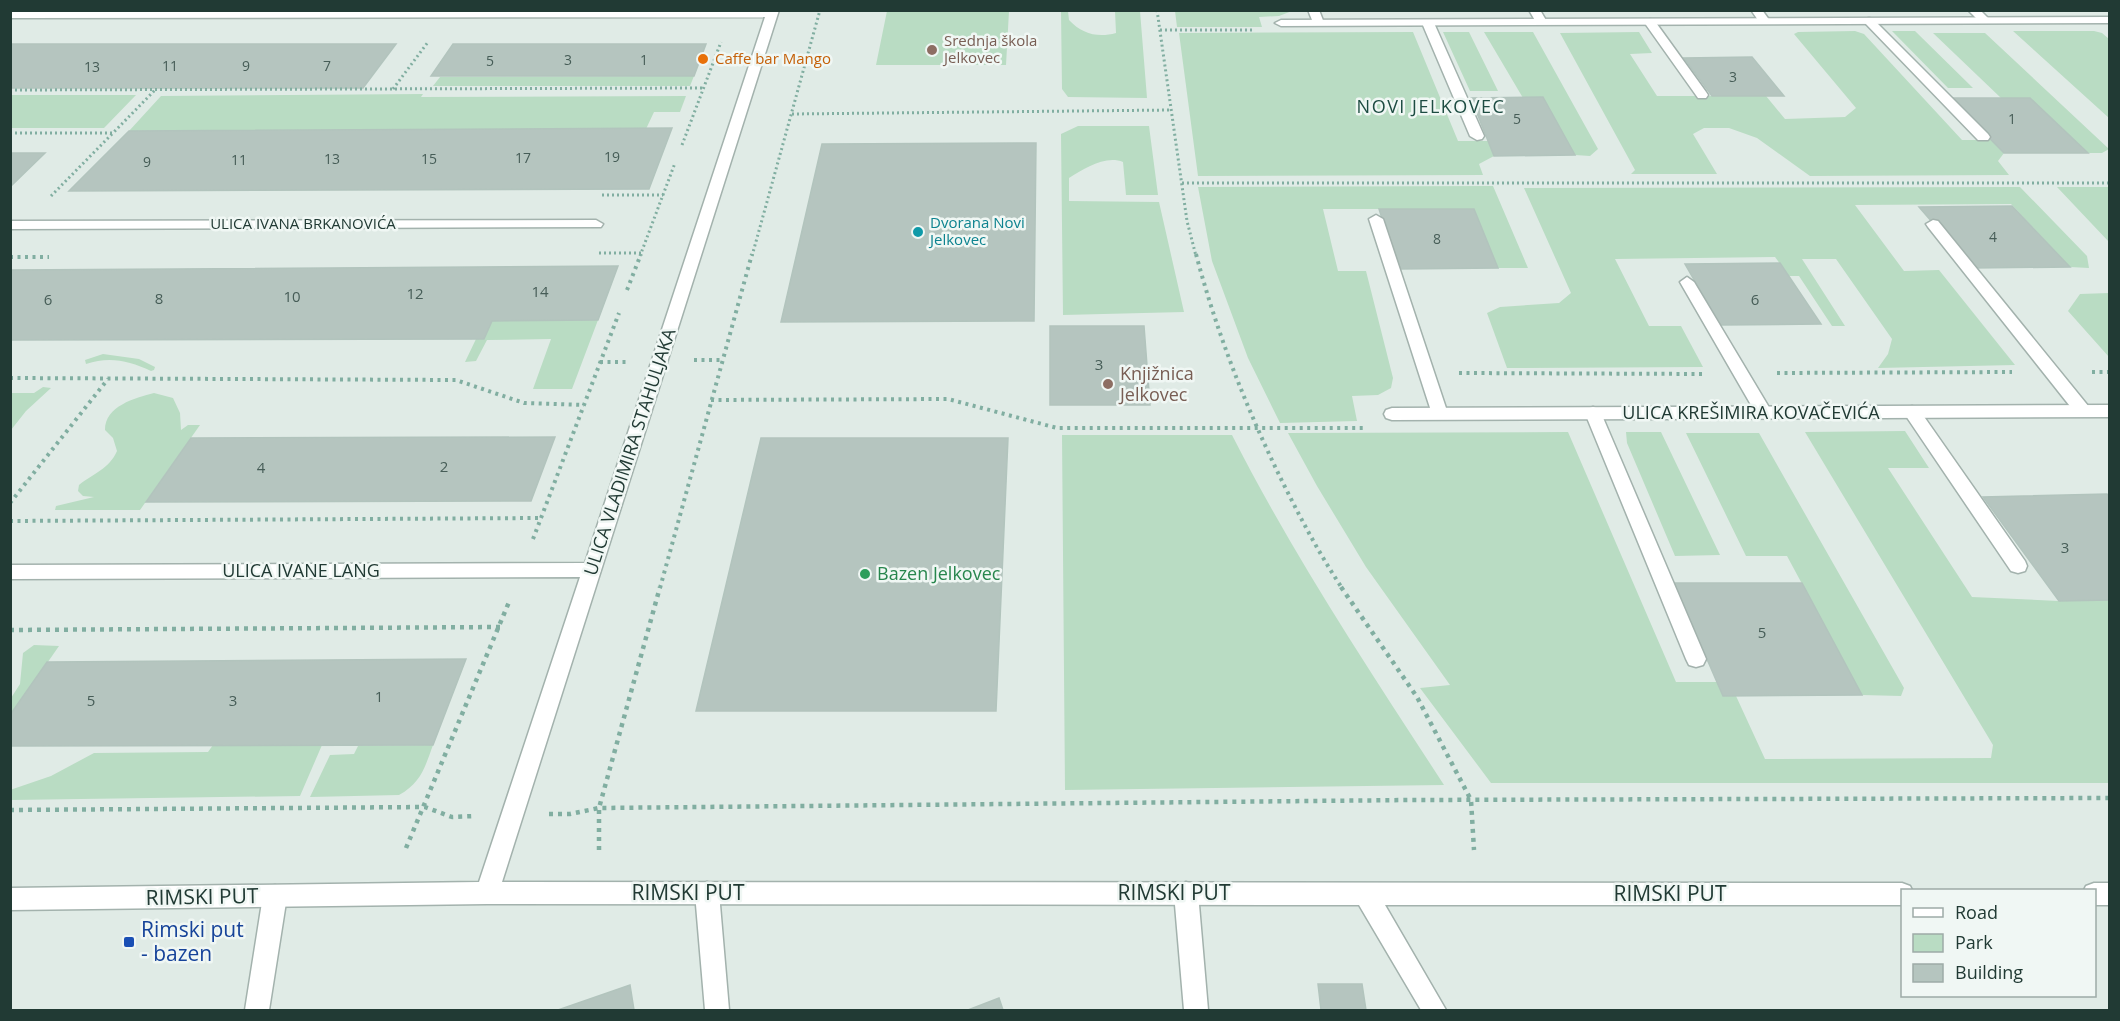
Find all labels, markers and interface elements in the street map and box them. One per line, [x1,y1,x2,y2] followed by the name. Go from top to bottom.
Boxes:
[942,30,1037,67] place label: Srednja škola Jelkovec
[925,43,939,57] marker: Srednja škola Jelkovec
[715,48,831,68] place label: Caffe bar Mango
[564,50,572,69] house number: 3
[640,50,648,69] house number: 1
[486,51,494,70] house number: 5
[696,52,710,66] marker: Caffe bar Mango
[162,56,178,75] house number: 11
[242,56,250,75] house number: 9
[323,56,331,75] house number: 7
[84,57,100,76] house number: 13
[1729,67,1737,86] house number: 3
[1357,94,1505,118] district label: NOVI JELKOVEC
[1513,109,1521,128] house number: 5
[2008,109,2016,128] house number: 1
[604,147,620,166] house number: 19
[515,148,531,167] house number: 17
[324,149,340,168] house number: 13
[421,149,437,168] house number: 15
[231,150,247,169] house number: 11
[143,152,151,171] house number: 9
[928,212,1025,249] place label: Dvorana Novi Jelkovec
[210,213,396,233] street label: ULICA IVANA BRKANOVIĆA
[911,225,925,239] marker: Dvorana Novi Jelkovec
[1989,227,1997,246] house number: 4
[1433,229,1441,248] house number: 8
[531,281,549,301] house number: 14
[406,283,424,303] house number: 12
[283,286,301,306] house number: 10
[155,288,163,308] house number: 8
[44,289,52,309] house number: 6
[1751,289,1759,309] house number: 6
[578,324,681,578] street label: ULICA VLADIMIRA STAHULJAKA
[1095,354,1103,374] house number: 3
[1118,361,1194,406] place label: Knjižnica Jelkovec
[1101,377,1115,391] marker: Knjižnica Jelkovec
[1622,400,1880,424] street label: ULICA KREŠIMIRA KOVAČEVIĆA
[440,456,448,476] house number: 2
[257,457,266,477] house number: 4
[2061,537,2069,557] house number: 3
[222,558,380,582] street label: ULICA IVANE LANG
[877,561,1001,585] place label: Bazen Jelkovec
[858,567,872,581] marker: Bazen Jelkovec
[1758,622,1766,642] house number: 5
[375,686,383,706] house number: 1
[87,690,95,710] house number: 5
[229,690,237,710] house number: 3
[632,878,745,906] street label: RIMSKI PUT
[1118,878,1231,906] street label: RIMSKI PUT
[1614,879,1727,907] street label: RIMSKI PUT
[145,881,259,911] street label: RIMSKI PUT
[1901,889,2096,997] legend
[1955,900,1998,924] text: Road
[141,915,244,967] place label: Rimski put - bazen
[1955,930,1993,954] text: Park
[122,935,136,949] marker: Rimski put - bazen
[1955,960,2023,984] text: Building

